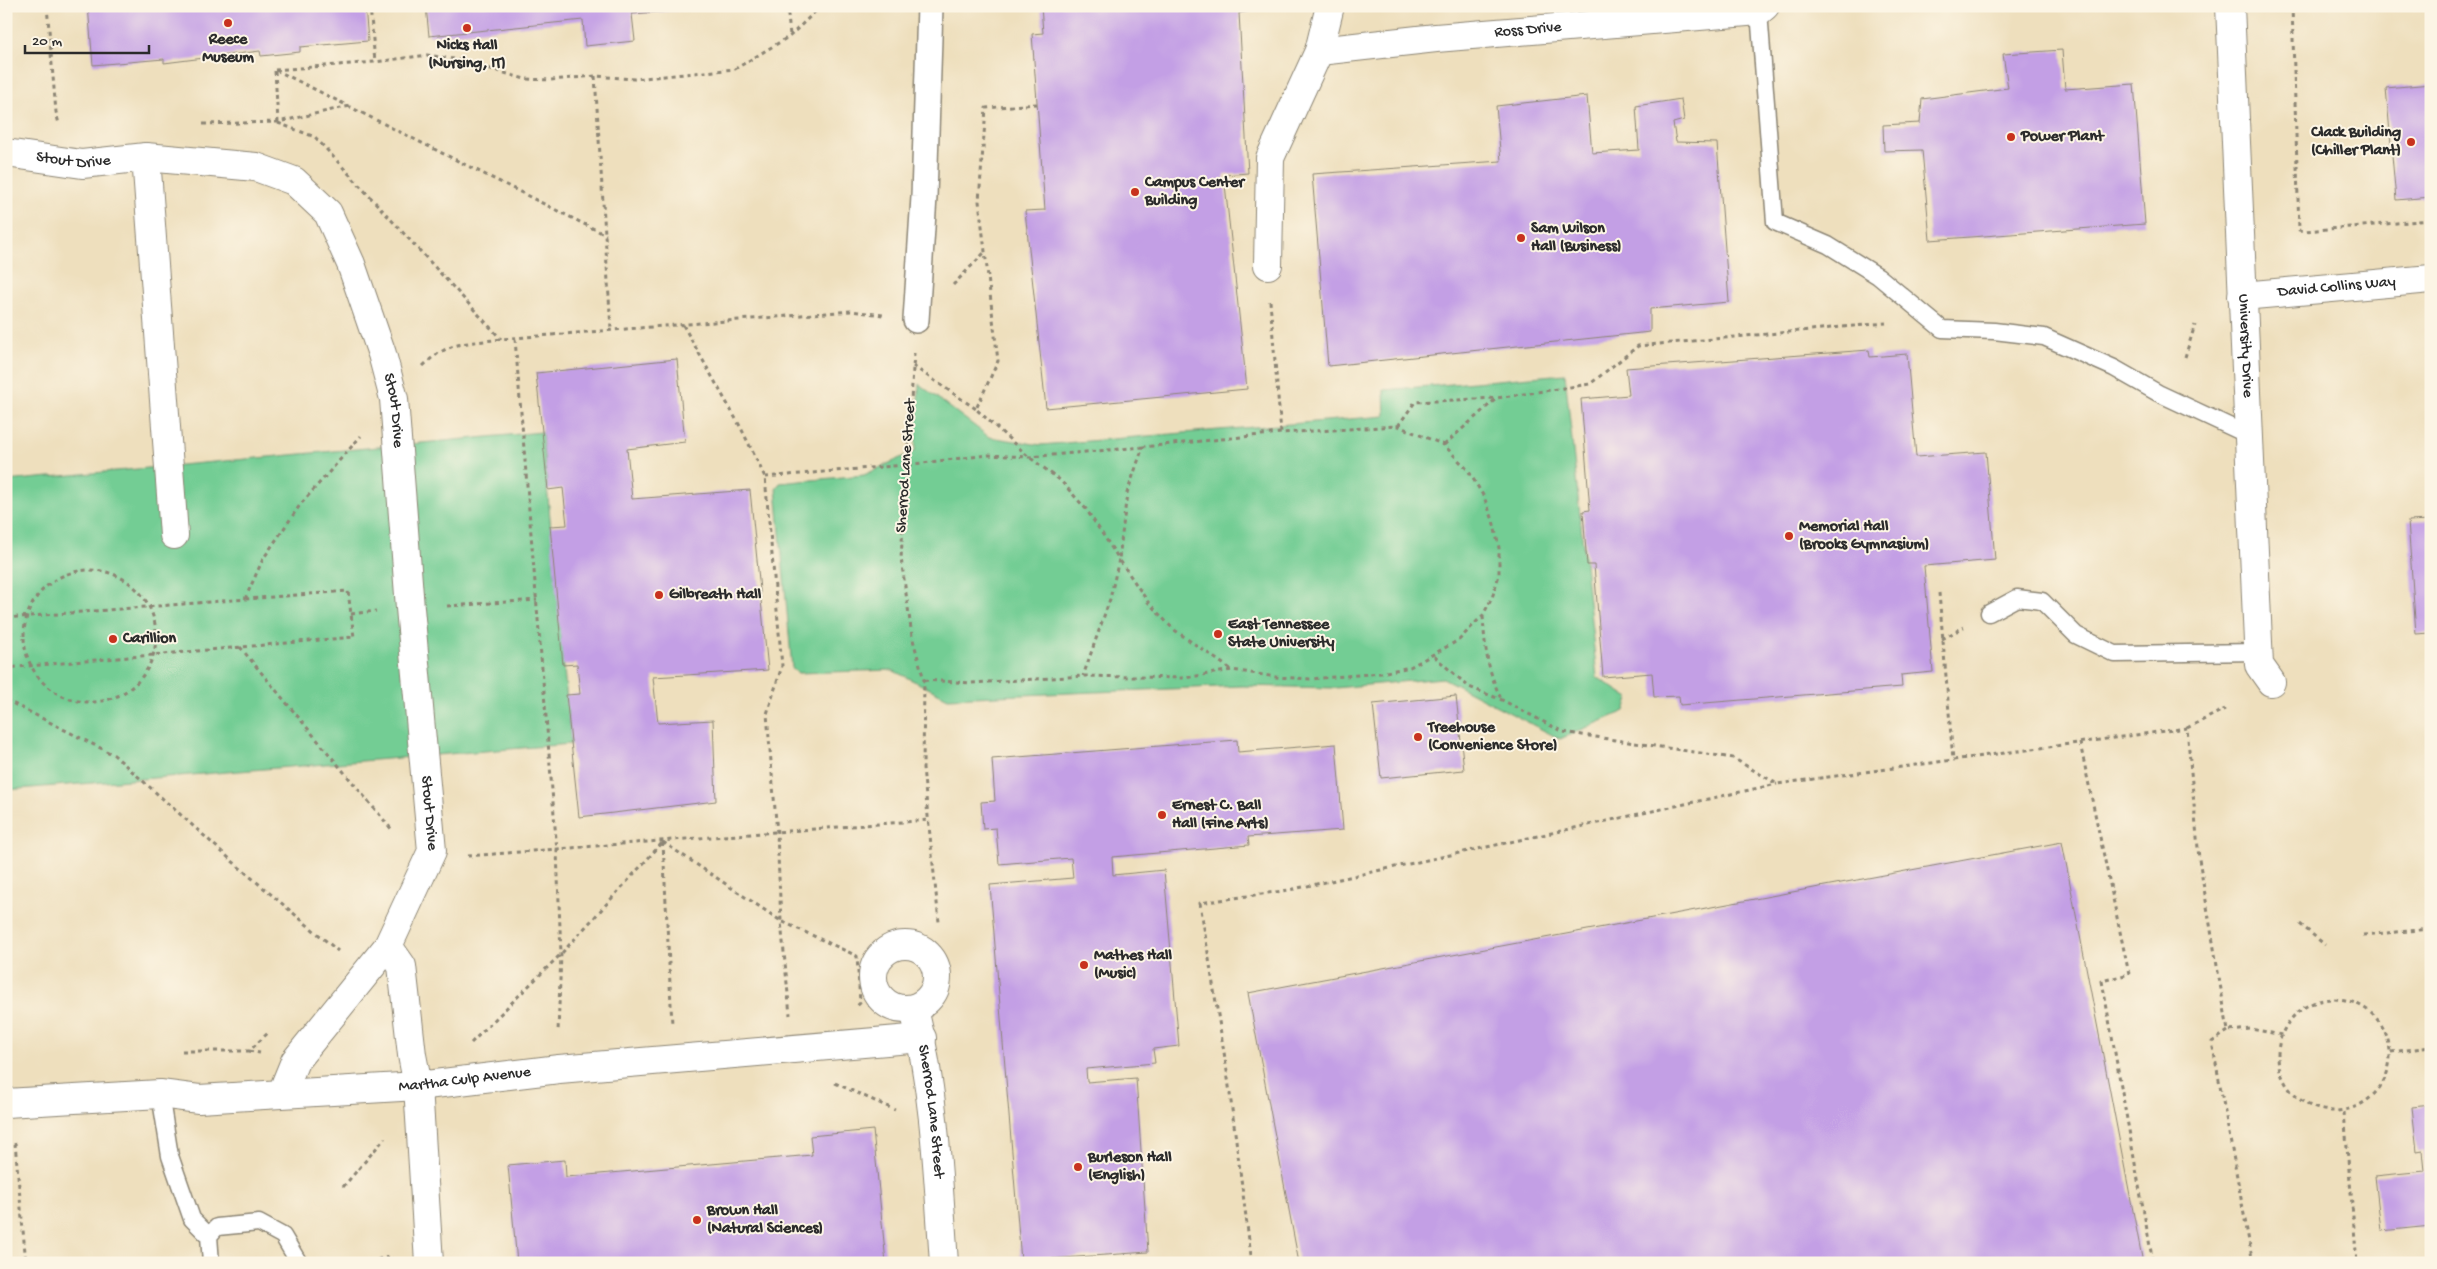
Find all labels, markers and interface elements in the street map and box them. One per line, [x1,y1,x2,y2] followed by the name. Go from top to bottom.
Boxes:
[222,17,234,29] marker: Reece Museum
[1494,18,1563,43] street label: Ross Drive
[25,22,149,54] scale bar
[461,22,473,34] marker: Nicks Hall (Nursing, IT)
[202,31,254,68] place label: Reece Museum
[32,33,62,51] text: 20 m
[428,37,506,74] place label: Nicks Hall (Nursing, IT)
[2310,124,2401,161] place label: Clack Building (Chiller Plant)
[2020,128,2105,147] place label: Power Plant
[2005,131,2017,143] marker: Power Plant
[2405,136,2417,148] marker: Clack Building (Chiller Plant)
[35,148,112,174] street label: Stout Drive
[1144,174,1246,211] place label: Campus Center Building
[1129,186,1141,198] marker: Campus Center Building
[1531,220,1622,257] place label: Sam Wilson Hall (Business)
[1515,232,1527,244] marker: Sam Wilson Hall (Business)
[2276,273,2396,302] street label: David Collins Way
[2233,293,2257,399] street label: University Drive
[378,371,407,449] street label: Stout Drive
[893,397,921,534] street label: Sherrod Lane Street
[1799,518,1929,555] place label: Memorial Hall (Brooks Gymnasium)
[1783,530,1795,542] marker: Memorial Hall (Brooks Gymnasium)
[669,586,762,605] place label: Gilbreath Hall
[653,589,665,601] marker: Gilbreath Hall
[1228,616,1335,653] place label: East Tennessee State University
[1212,628,1224,640] marker: East Tennessee State University
[122,630,177,649] place label: Carillion
[107,633,119,645] marker: Carillion
[1426,719,1558,756] place label: Treehouse (Convenience Store)
[1412,731,1424,743] marker: Treehouse (Convenience Store)
[416,775,441,852] street label: Stout Drive
[1172,797,1269,834] place label: Ernest C. Ball Hall (Fine Arts)
[1156,809,1168,821] marker: Ernest C. Ball Hall (Fine Arts)
[1094,947,1173,984] place label: Mathes Hall (Music)
[1078,959,1090,971] marker: Mathes Hall (Music)
[913,1043,948,1180] street label: Sherrod Lane Street
[398,1063,533,1097] street label: Martha Culp Avenue
[1087,1149,1172,1186] place label: Burleson Hall (English)
[1072,1161,1084,1173] marker: Burleson Hall (English)
[706,1202,823,1239] place label: Brown Hall (Natural Sciences)
[691,1214,703,1226] marker: Brown Hall (Natural Sciences)

